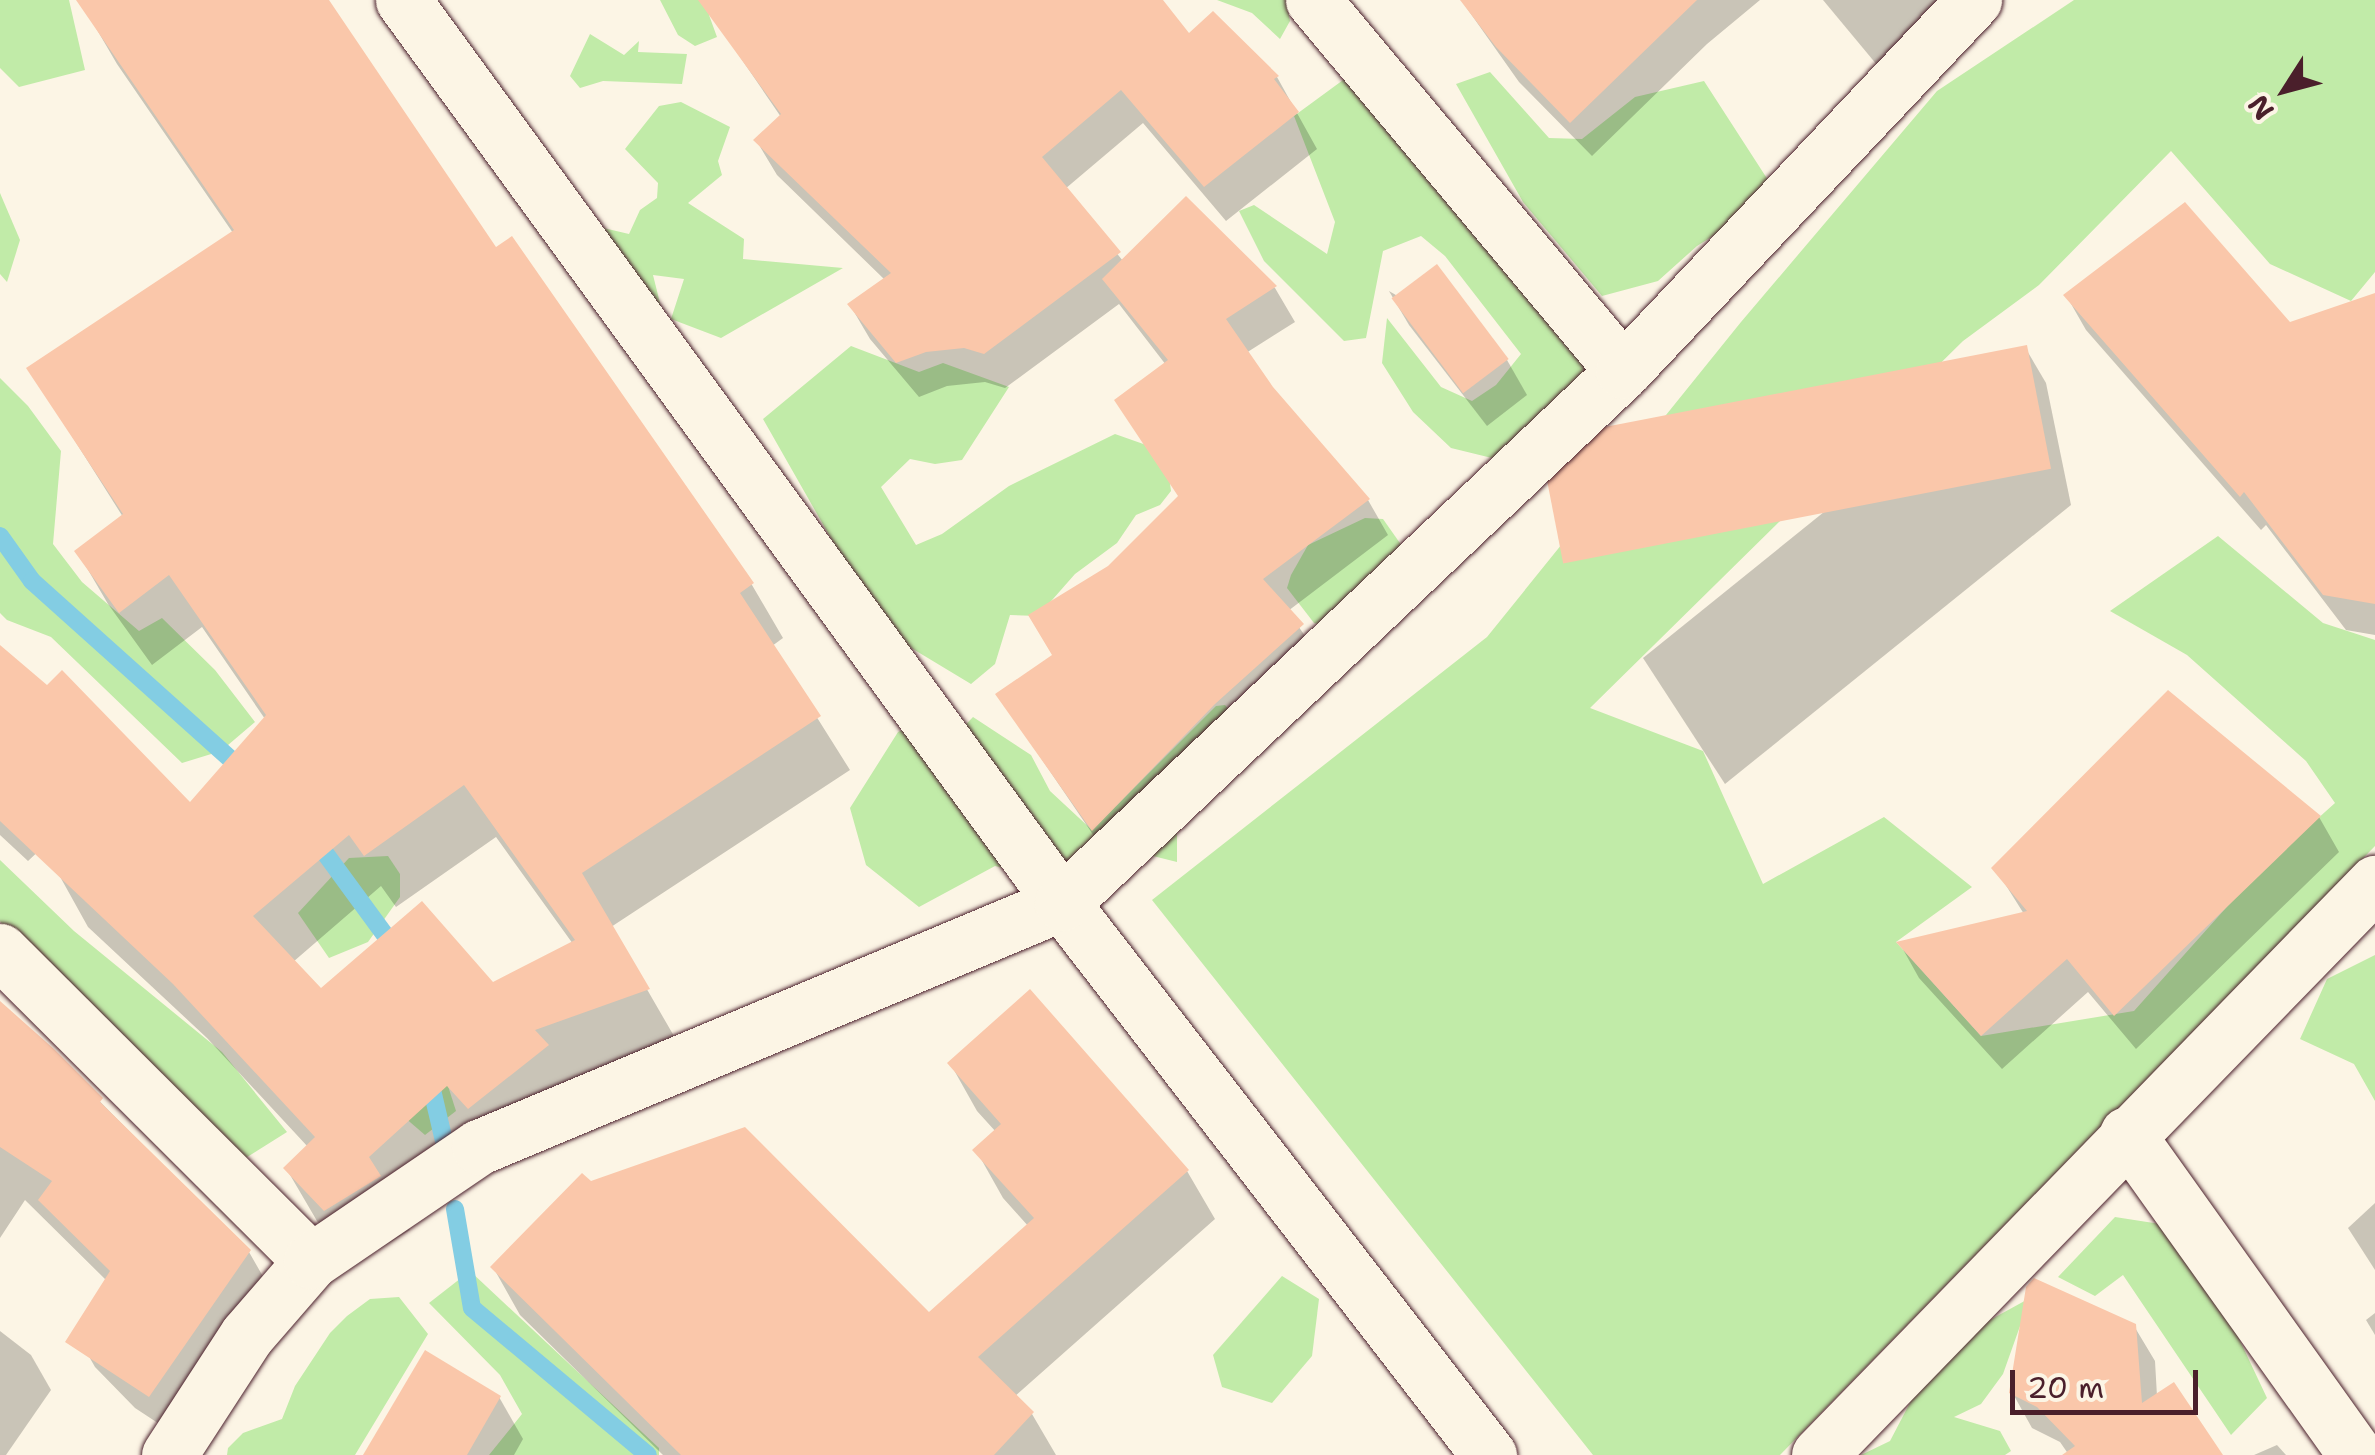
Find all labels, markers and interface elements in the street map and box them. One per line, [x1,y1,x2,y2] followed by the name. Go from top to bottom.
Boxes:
[2235,40,2335,140] north arrow
[2239,87,2283,128] text: N
[2015,1350,2202,1412] scale bar
[2027,1367,2104,1408] text: 20 m

